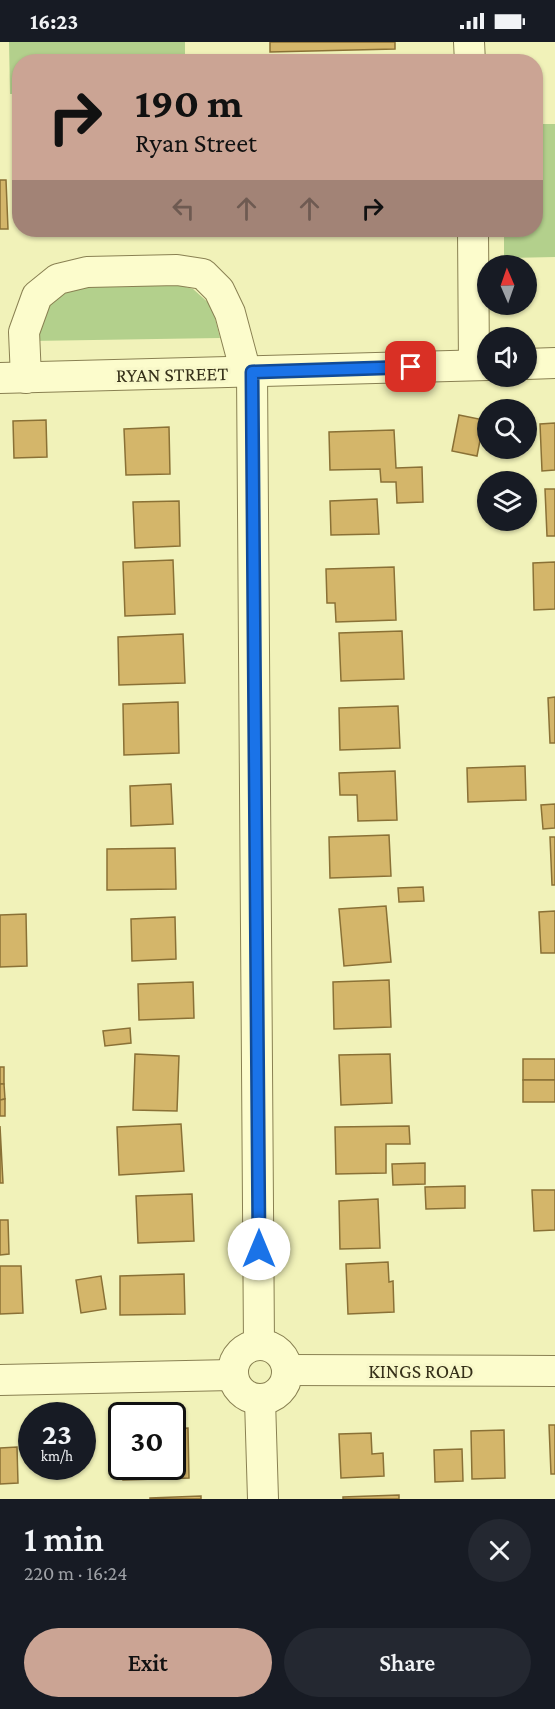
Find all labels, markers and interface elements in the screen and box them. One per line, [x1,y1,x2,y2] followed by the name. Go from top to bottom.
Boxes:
[30,9,78,34] text: 16:23
[36,78,114,156] icon: right
[135,79,243,126] text: 190 m
[135,128,257,158] text: Ryan Street
[167,192,200,225] icon: left
[230,192,263,225] icon: ahead
[293,192,326,225] icon: ahead
[356,192,389,225] icon: right
[477,255,537,315] north arrow
[477,255,537,531] map controls
[477,327,537,387] button: sound
[385,341,436,392] pin
[394,350,427,383] icon: arrive
[116,362,228,386] street label: RYAN STREET
[477,399,537,459] button: search
[477,471,537,531] button: layers
[227,1217,291,1281] position arrow
[368,1360,474,1382] street label: KINGS ROAD
[108,1402,186,1480] speed limit sign: 30
[42,1417,72,1450] text: 23
[41,1448,73,1464] text: km/h
[24,1519,104,1559] text: 1 min
[468,1519,531,1582] button: close
[24,1562,128,1584] text: 220 m · 16:24
[24,1628,272,1697] button: Exit
[284,1628,531,1697] button: Share

